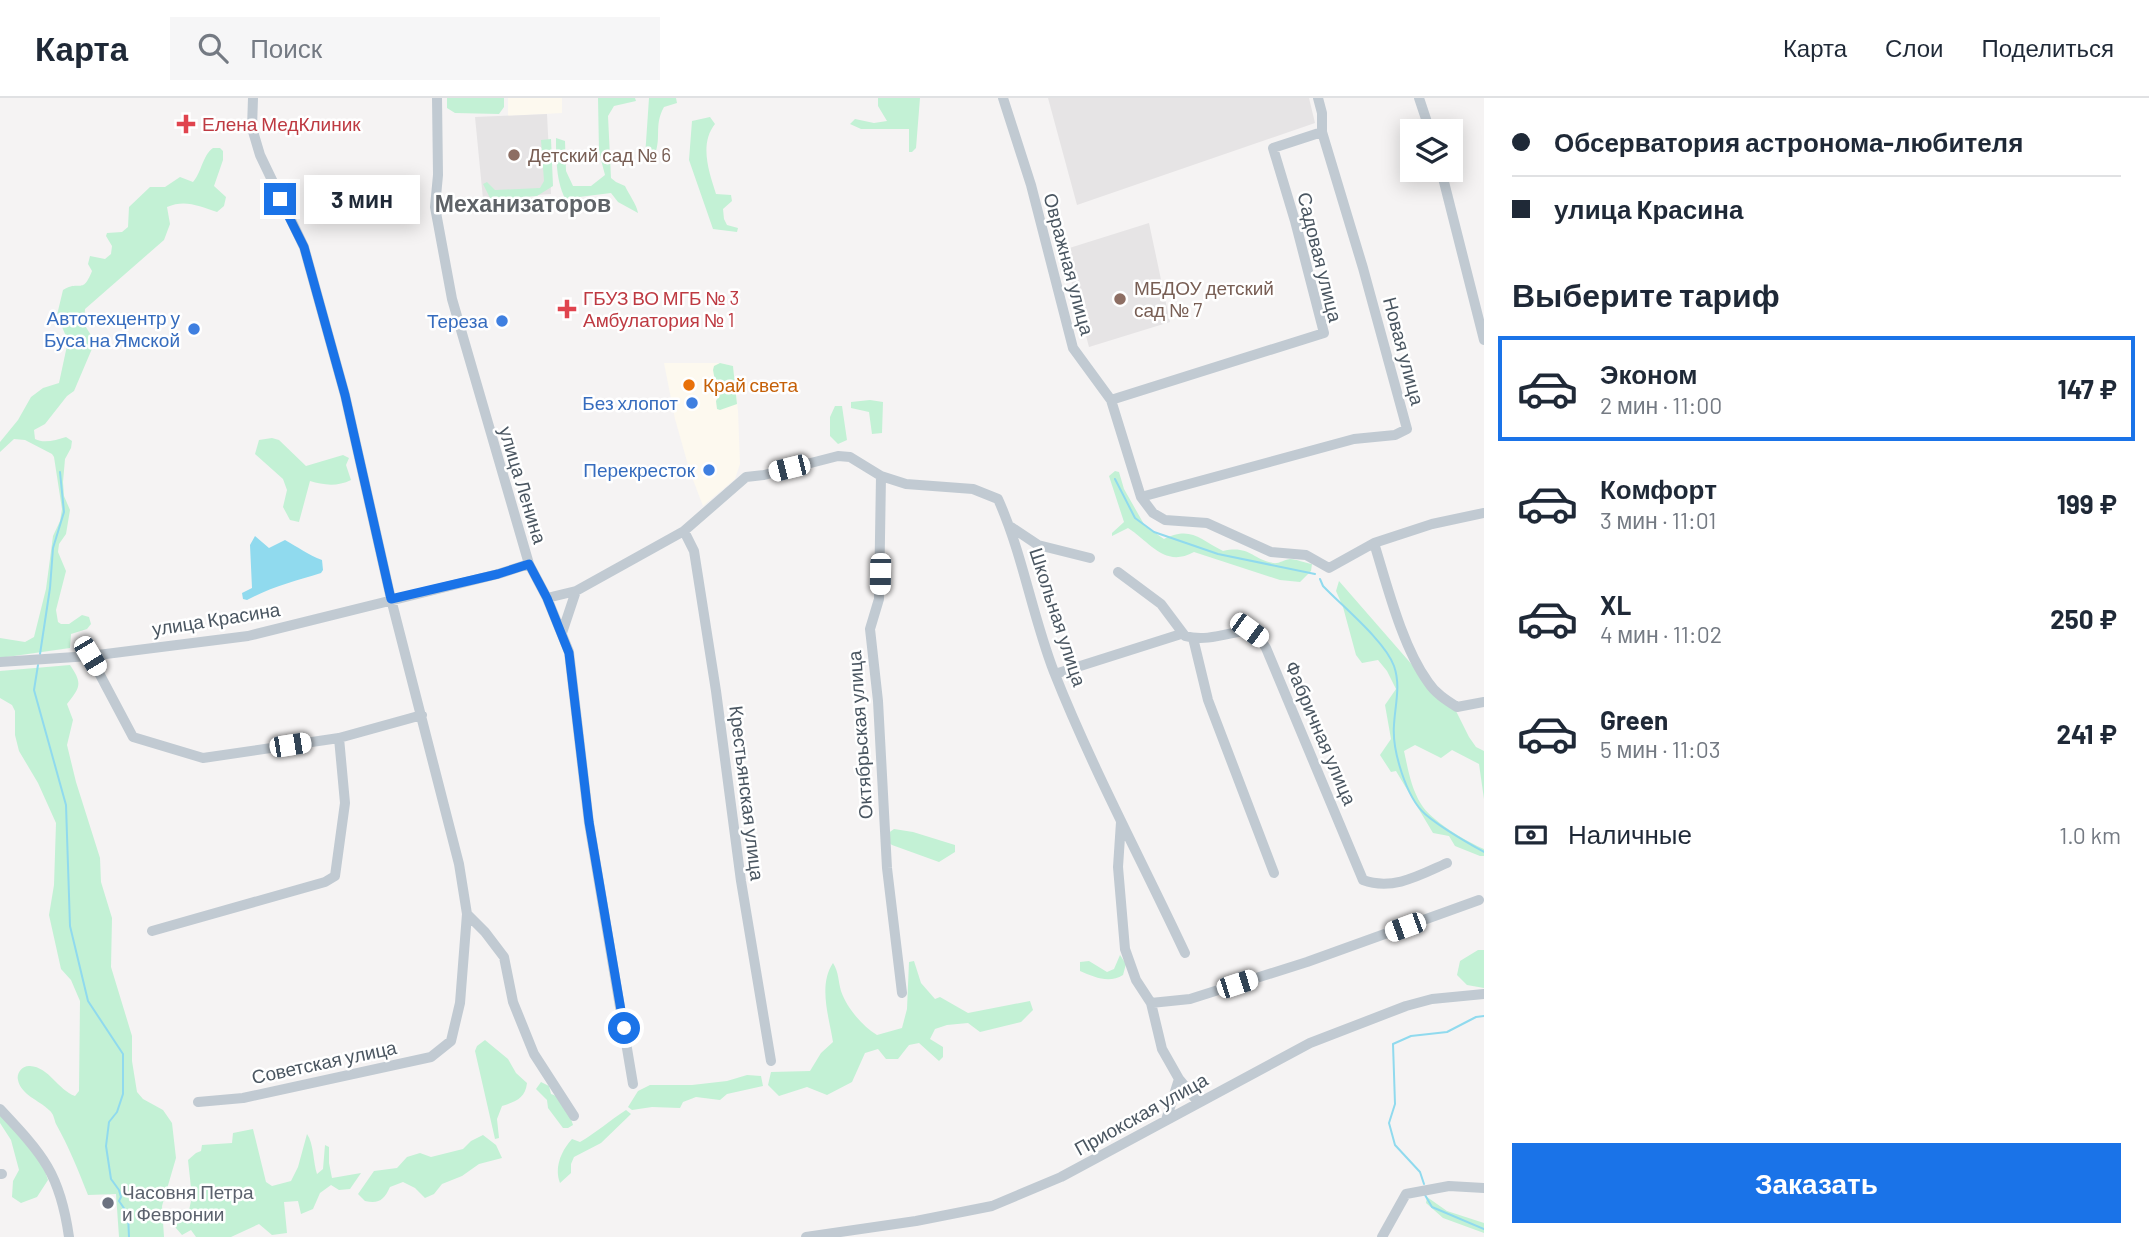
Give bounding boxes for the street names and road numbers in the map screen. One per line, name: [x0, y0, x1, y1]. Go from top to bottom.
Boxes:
street label: Овражная улица: [1039, 190, 1100, 338]
street label: Садовая улица: [1293, 190, 1348, 325]
street label: Новая улица: [1379, 294, 1430, 408]
street label: улица Ленина: [495, 424, 552, 547]
street label: Школьная улица: [1025, 545, 1092, 689]
street label: улица Красина: [150, 597, 282, 640]
street label: Октябрьская улица: [842, 650, 877, 820]
street label: Фабричная улица: [1281, 657, 1362, 809]
street label: Крестьянская улица: [725, 704, 770, 882]
street label: Советская улица: [249, 1035, 399, 1088]
street label: Приокская улица: [1070, 1067, 1212, 1160]

